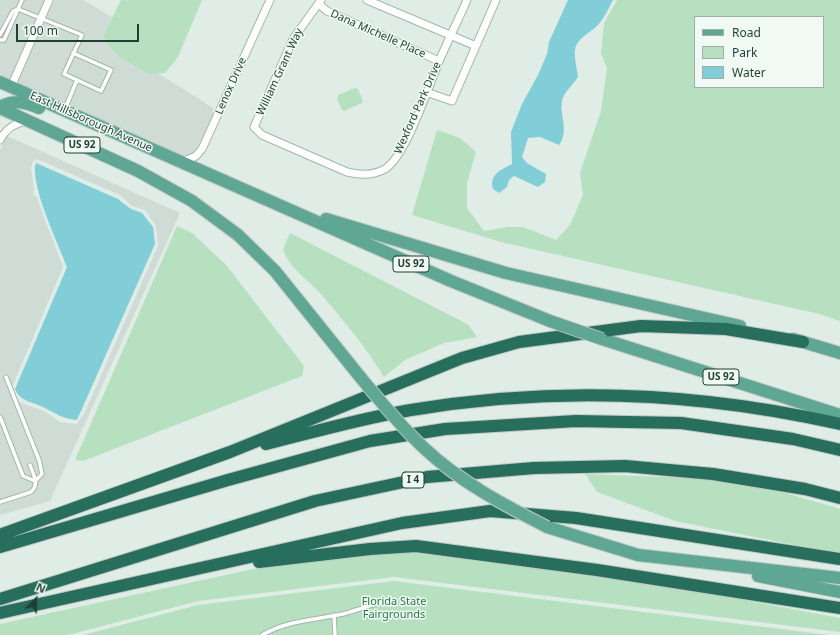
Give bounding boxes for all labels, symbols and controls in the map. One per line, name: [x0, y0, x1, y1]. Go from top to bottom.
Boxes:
street label: Dana Michelle Place: [328, 7, 428, 61]
scale bar: [18, 16, 141, 42]
legend: [694, 16, 824, 88]
text: 100 m: [23, 22, 58, 39]
text: Road: [732, 24, 761, 41]
street label: William Grant Way: [254, 26, 306, 118]
text: Park: [732, 44, 757, 61]
street label: Lenox Drive: [213, 55, 249, 117]
street label: Wexford Park Drive: [392, 60, 444, 156]
text: Water: [732, 64, 766, 81]
street label: East Hillsborough Avenue: [28, 89, 154, 155]
road number: US 92: [64, 137, 100, 153]
road number: US 92: [393, 256, 429, 272]
road number: US 92: [703, 369, 739, 385]
road number: I 4: [402, 472, 424, 488]
north arrow: [16, 579, 56, 619]
text: N: [34, 579, 48, 596]
park label: Florida State Fairgrounds: [362, 595, 426, 621]

